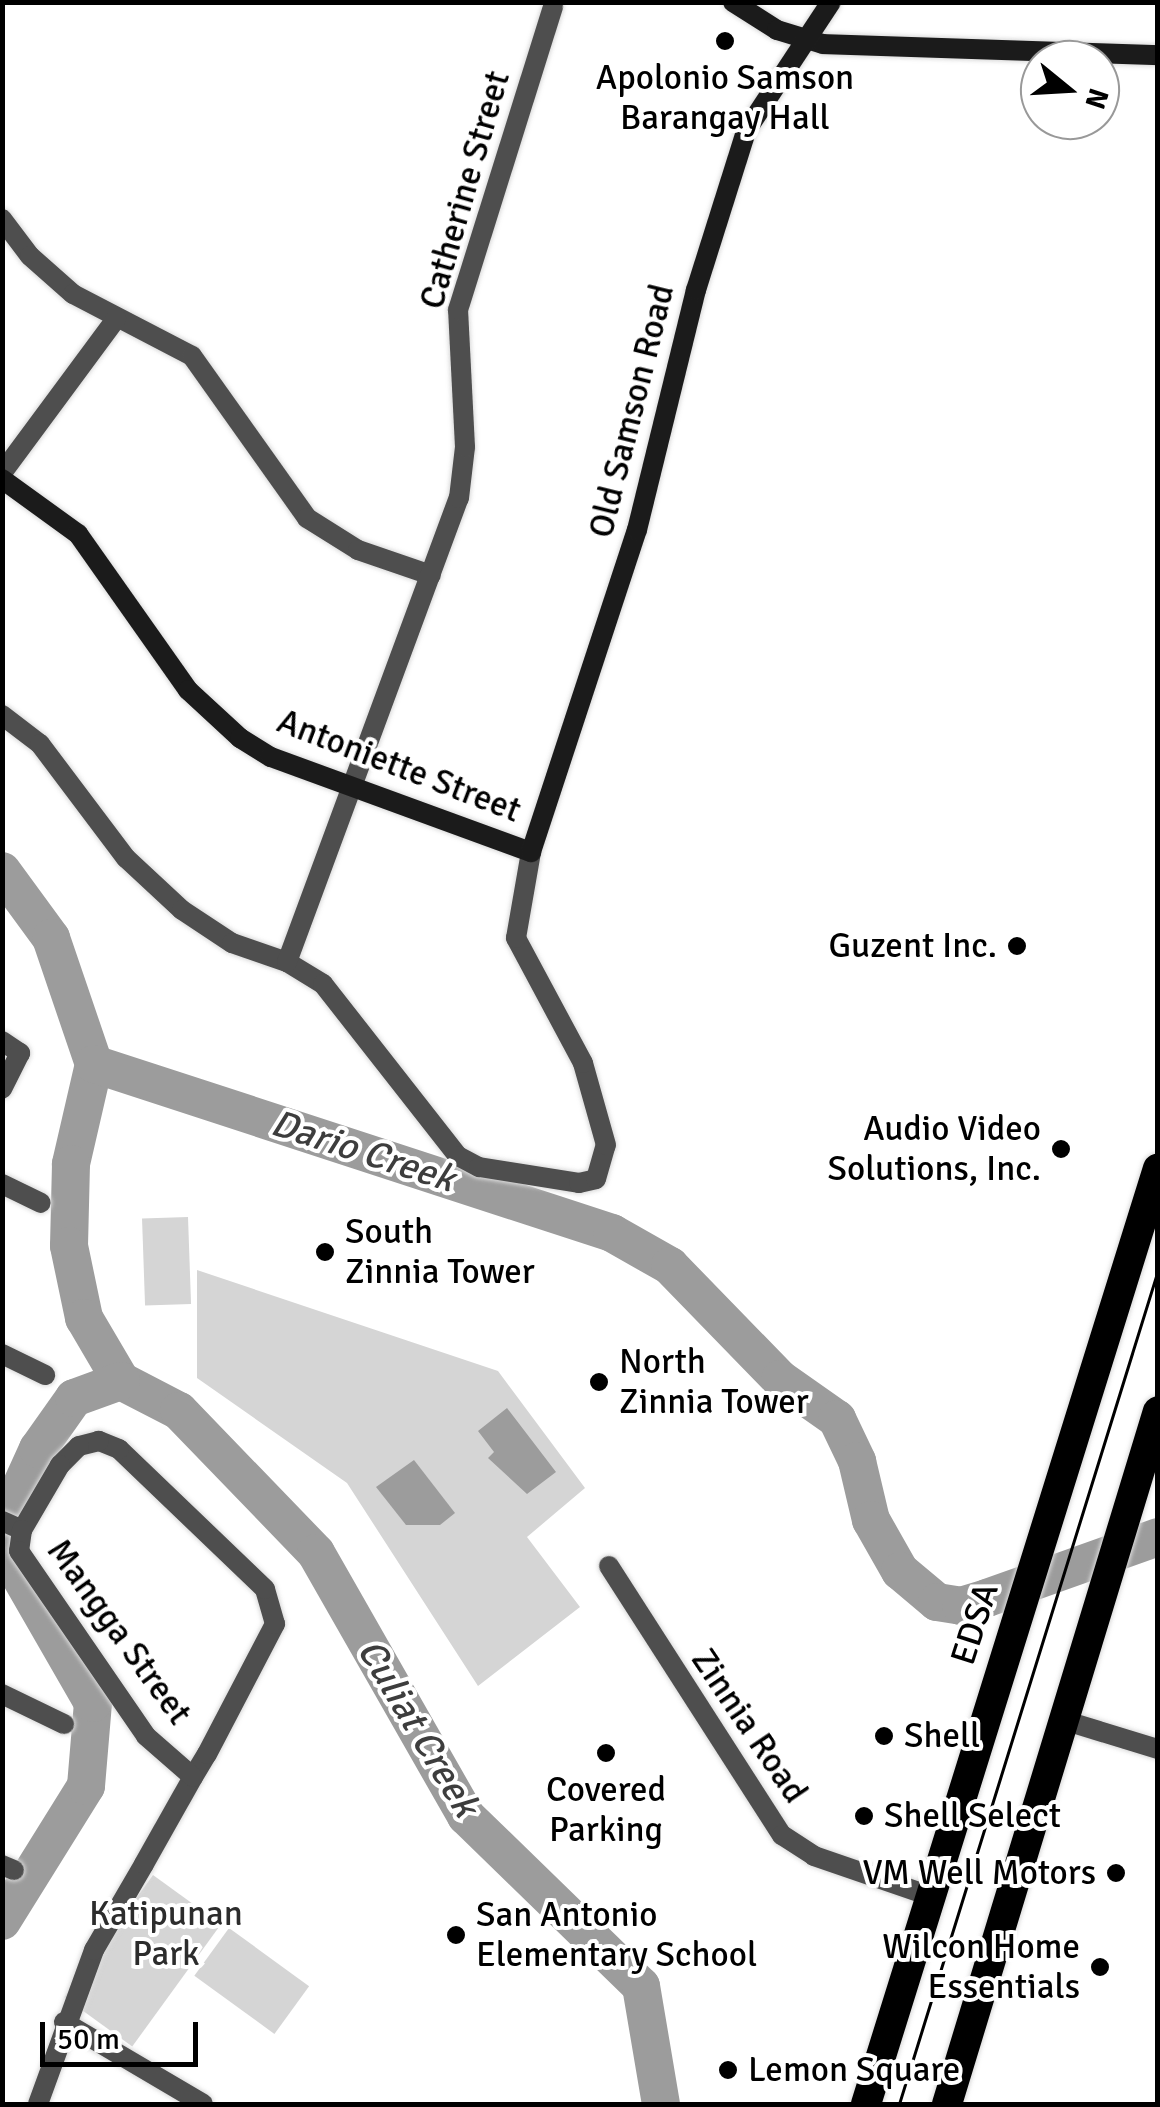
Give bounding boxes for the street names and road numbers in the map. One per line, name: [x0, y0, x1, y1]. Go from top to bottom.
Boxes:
street label: Catherine Street: [411, 66, 519, 314]
street label: Old Samson Road: [580, 280, 684, 542]
street label: Antoniette Street: [271, 700, 527, 832]
street label: Mangga Street: [38, 1531, 200, 1733]
street label: EDSA: [942, 1578, 1008, 1670]
street label: Zinnia Road: [682, 1641, 816, 1811]

